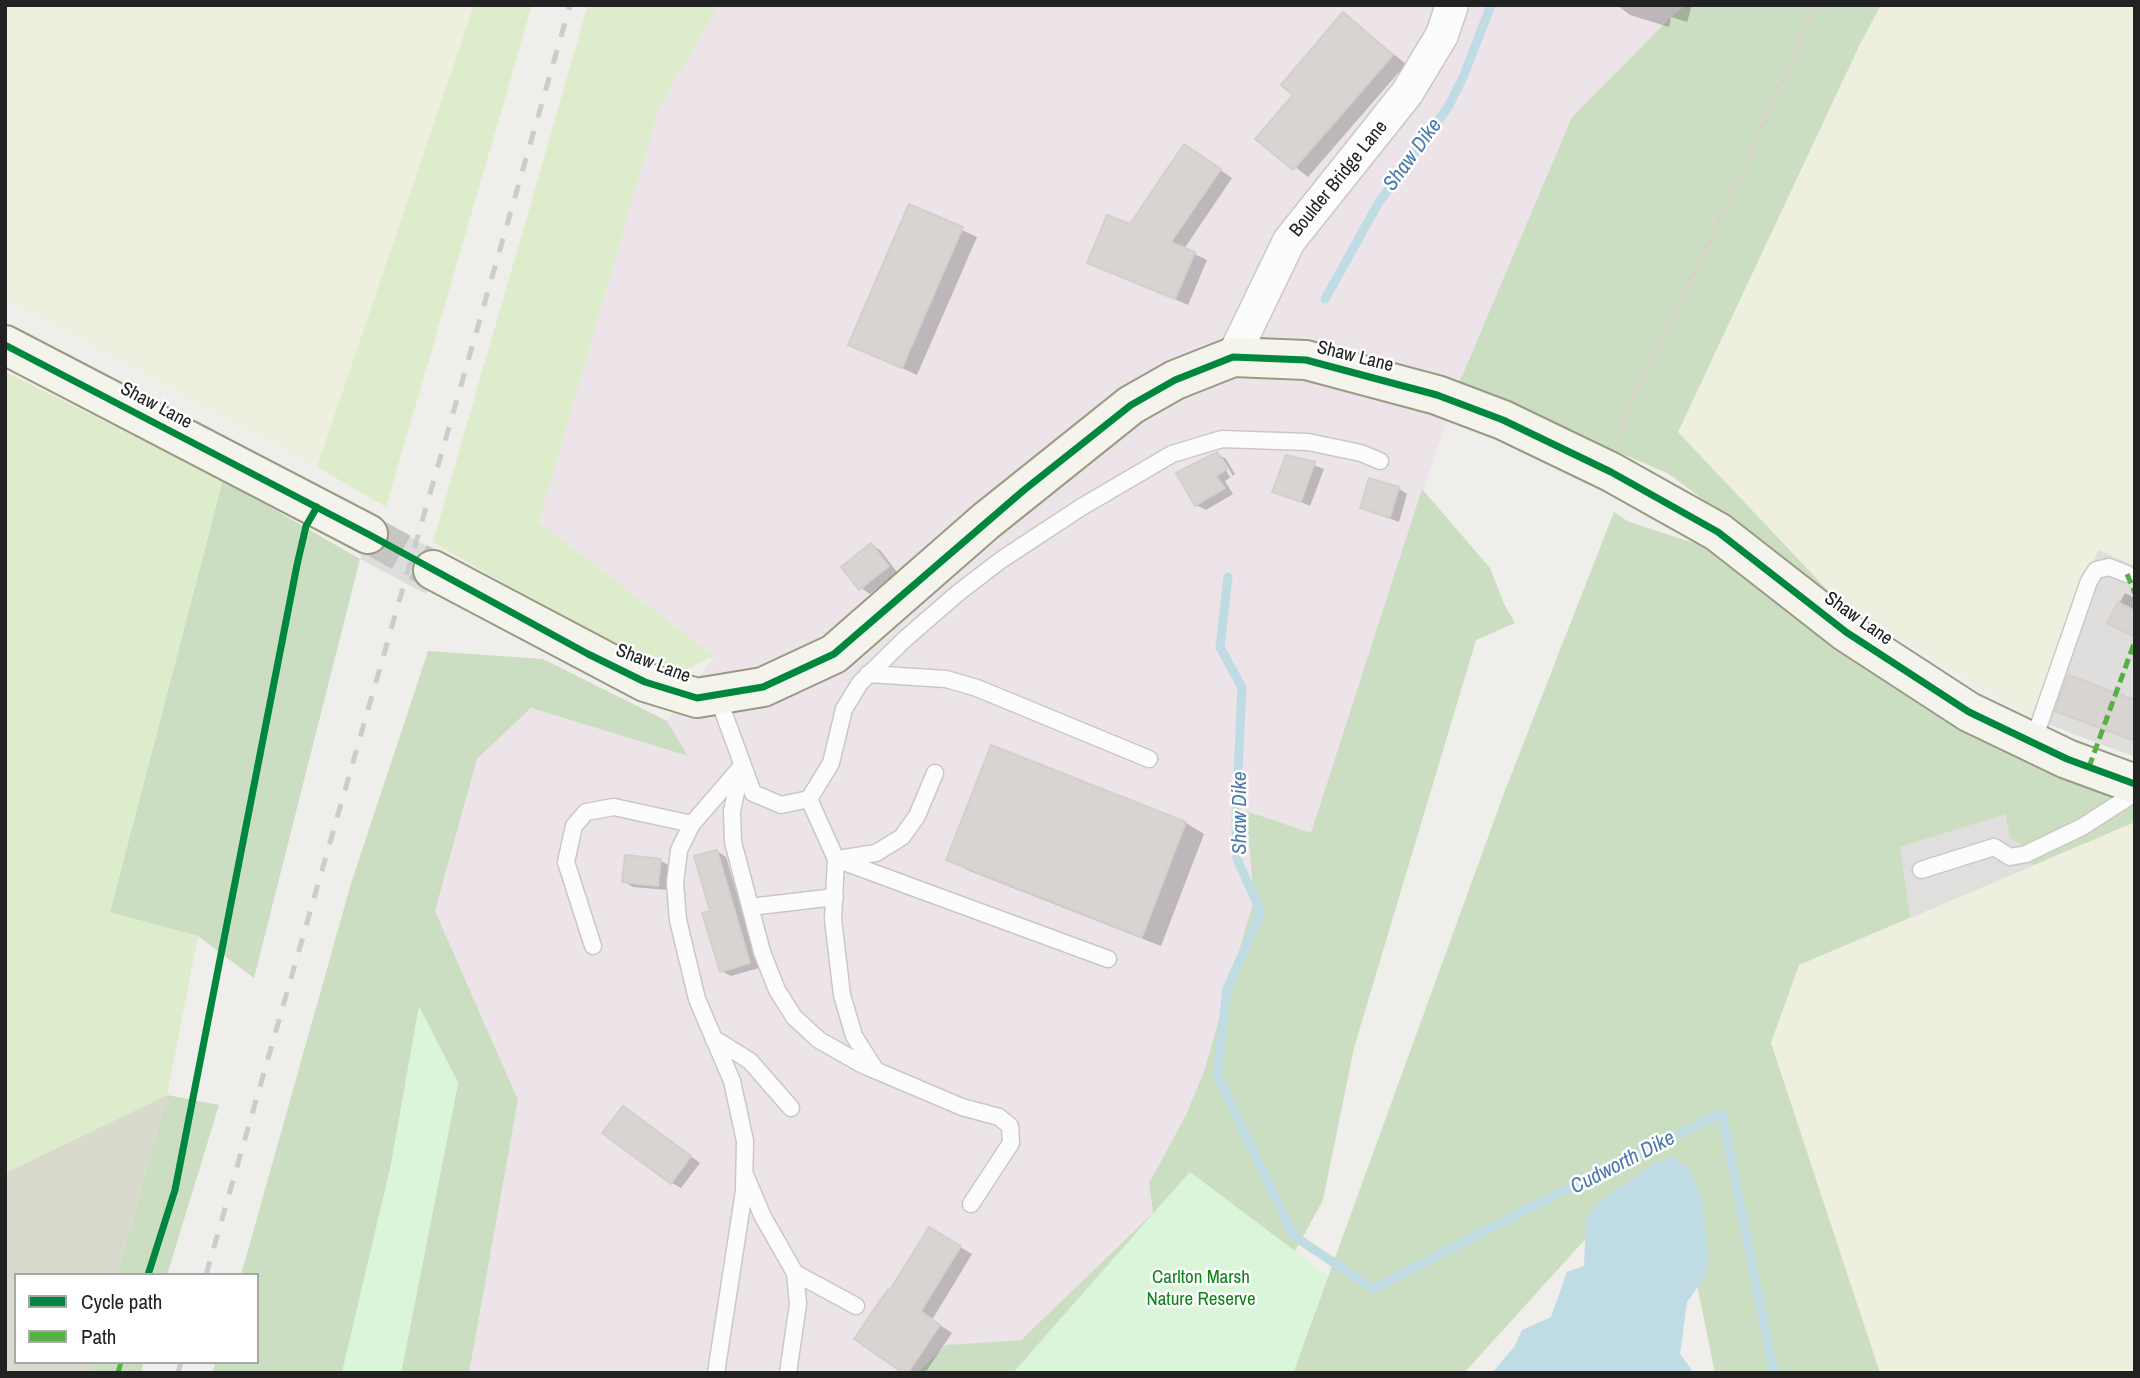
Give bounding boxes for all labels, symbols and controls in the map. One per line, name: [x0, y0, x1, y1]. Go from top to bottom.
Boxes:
water label: Shaw Dike: [1378, 114, 1448, 196]
street label: Boulder Bridge Lane: [1285, 116, 1393, 242]
street label: Shaw Lane: [1314, 337, 1396, 377]
street label: Shaw Lane: [116, 378, 196, 434]
street label: Shaw Lane: [1820, 587, 1896, 651]
street label: Shaw Lane: [613, 639, 693, 689]
water label: Shaw Dike: [1227, 771, 1253, 855]
water label: Cudworth Dike: [1567, 1126, 1679, 1200]
park label: Carlton Marsh Nature Reserve: [1146, 1267, 1256, 1311]
legend: [14, 1273, 259, 1364]
text: Cycle path: [81, 1287, 162, 1316]
text: Path: [81, 1322, 116, 1351]

